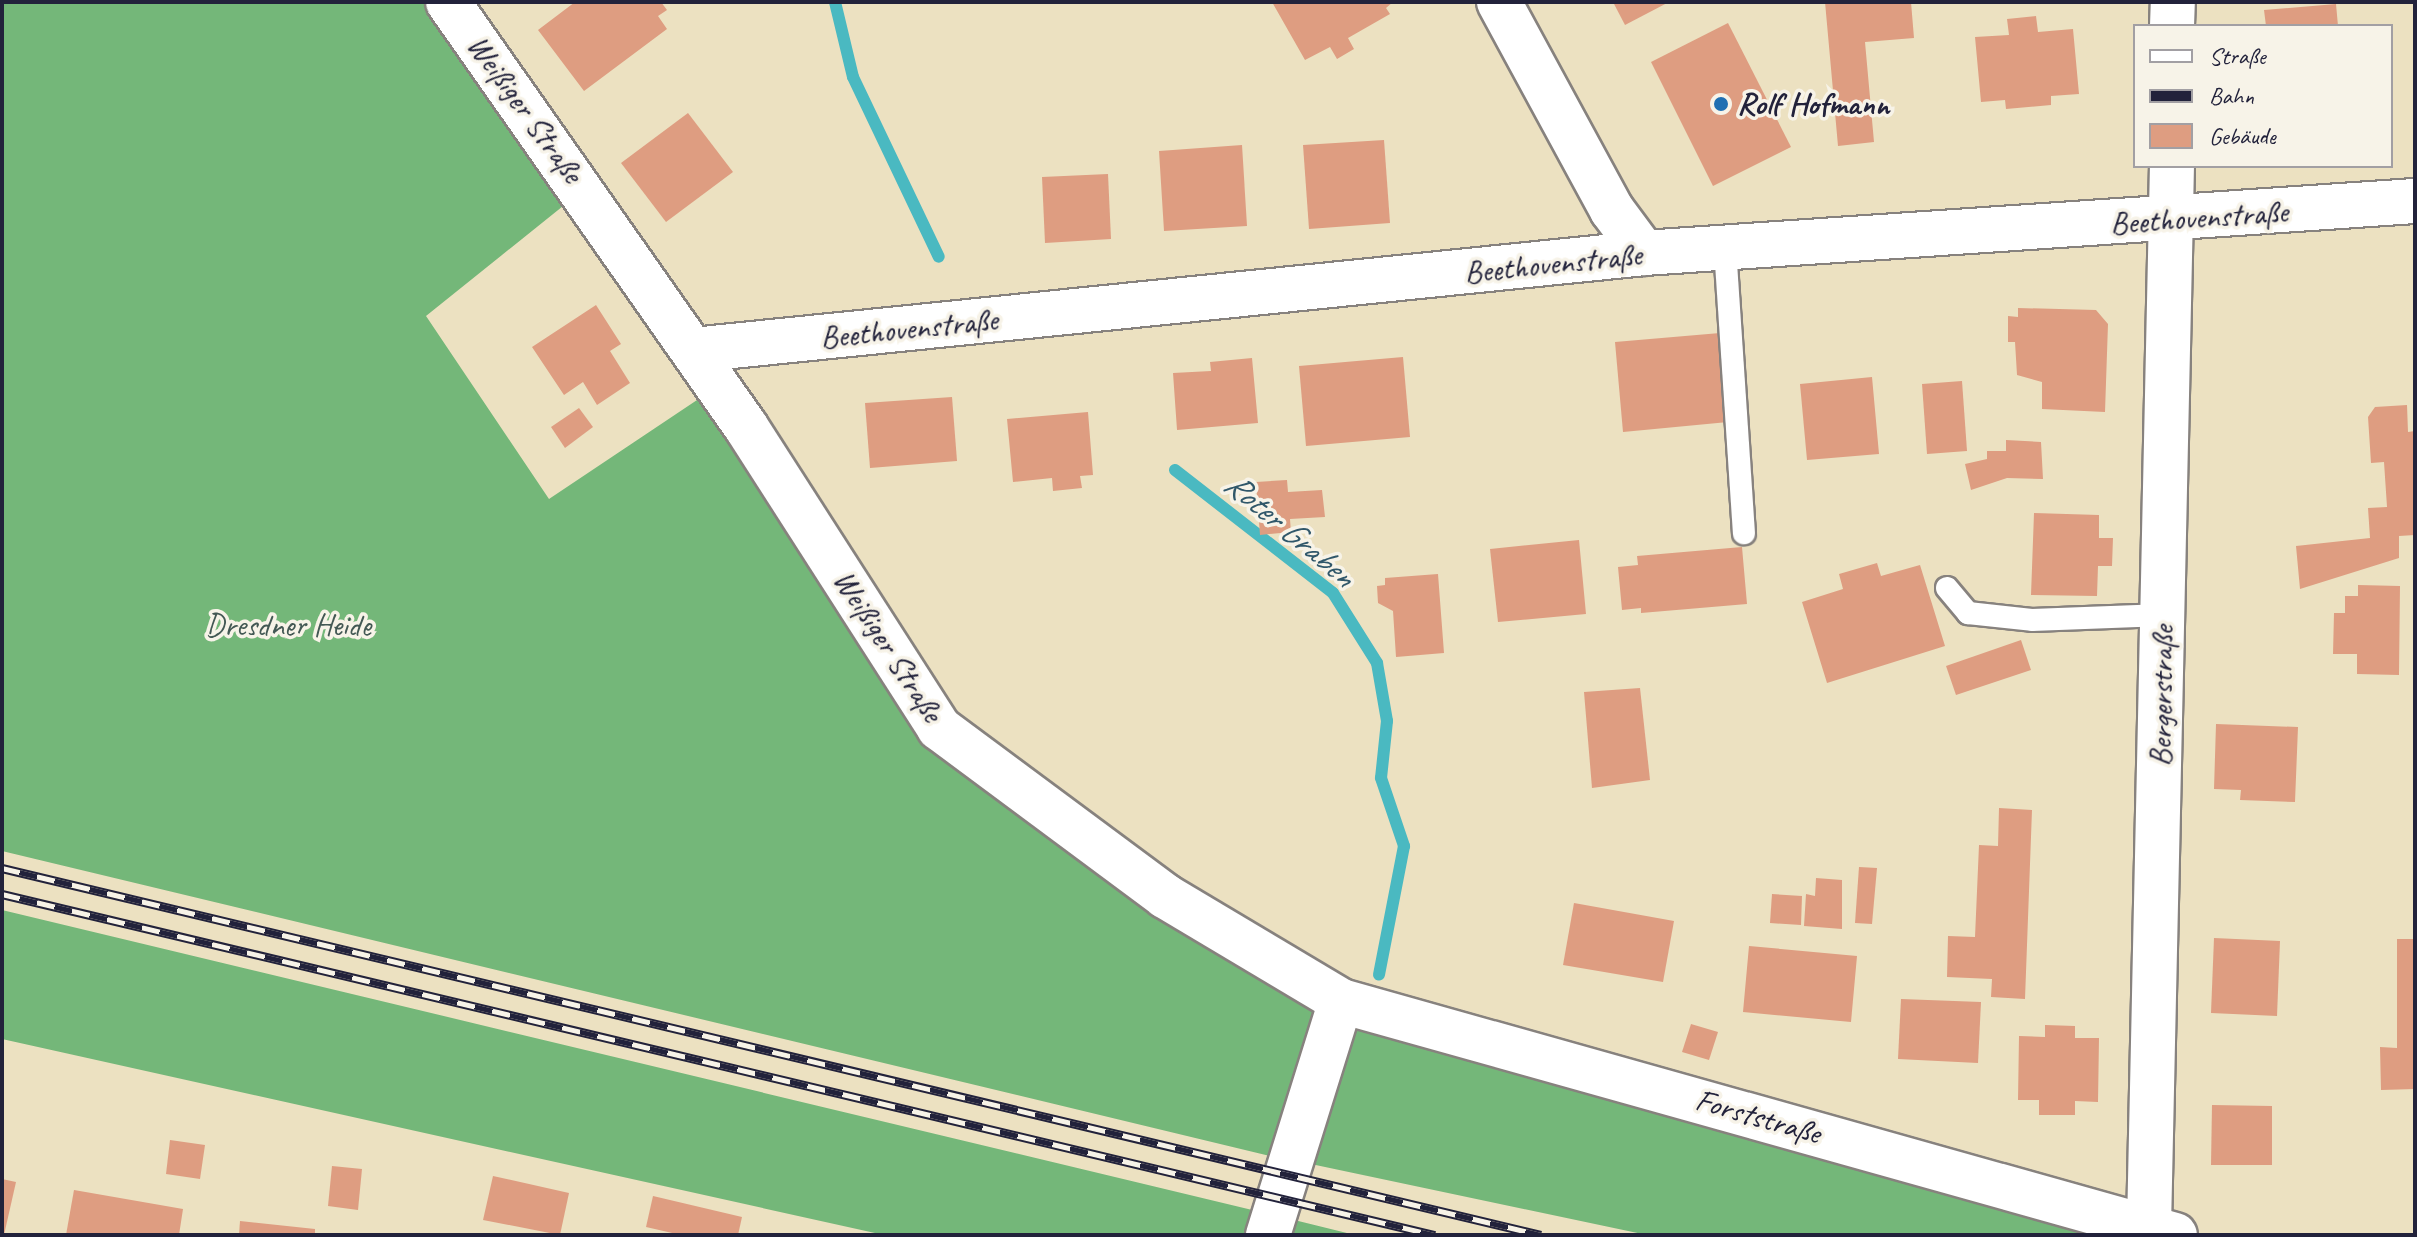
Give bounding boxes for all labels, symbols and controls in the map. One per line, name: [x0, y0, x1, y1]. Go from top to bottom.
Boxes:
legend: [2133, 24, 2393, 168]
street label: Weißiger Straße: [458, 27, 592, 191]
text: Straße: [2209, 41, 2266, 71]
text: Bahn: [2209, 81, 2254, 111]
place label: Rolf Hofmann: [1737, 85, 1890, 123]
marker: Rolf Hofmann: [1712, 95, 1730, 113]
text: Gebäude: [2209, 121, 2276, 151]
street label: Beethovenstraße: [2109, 193, 2289, 243]
street label: Beethovenstraße: [1462, 236, 1644, 292]
street label: Beethovenstraße: [818, 301, 1000, 357]
water label: Roter Graben: [1217, 463, 1363, 595]
street label: Weißiger Straße: [824, 562, 952, 730]
park label: Dresdner Heide: [205, 606, 371, 644]
street label: Bergerstraße: [2142, 625, 2182, 767]
street label: Forststraße: [1691, 1081, 1825, 1153]

